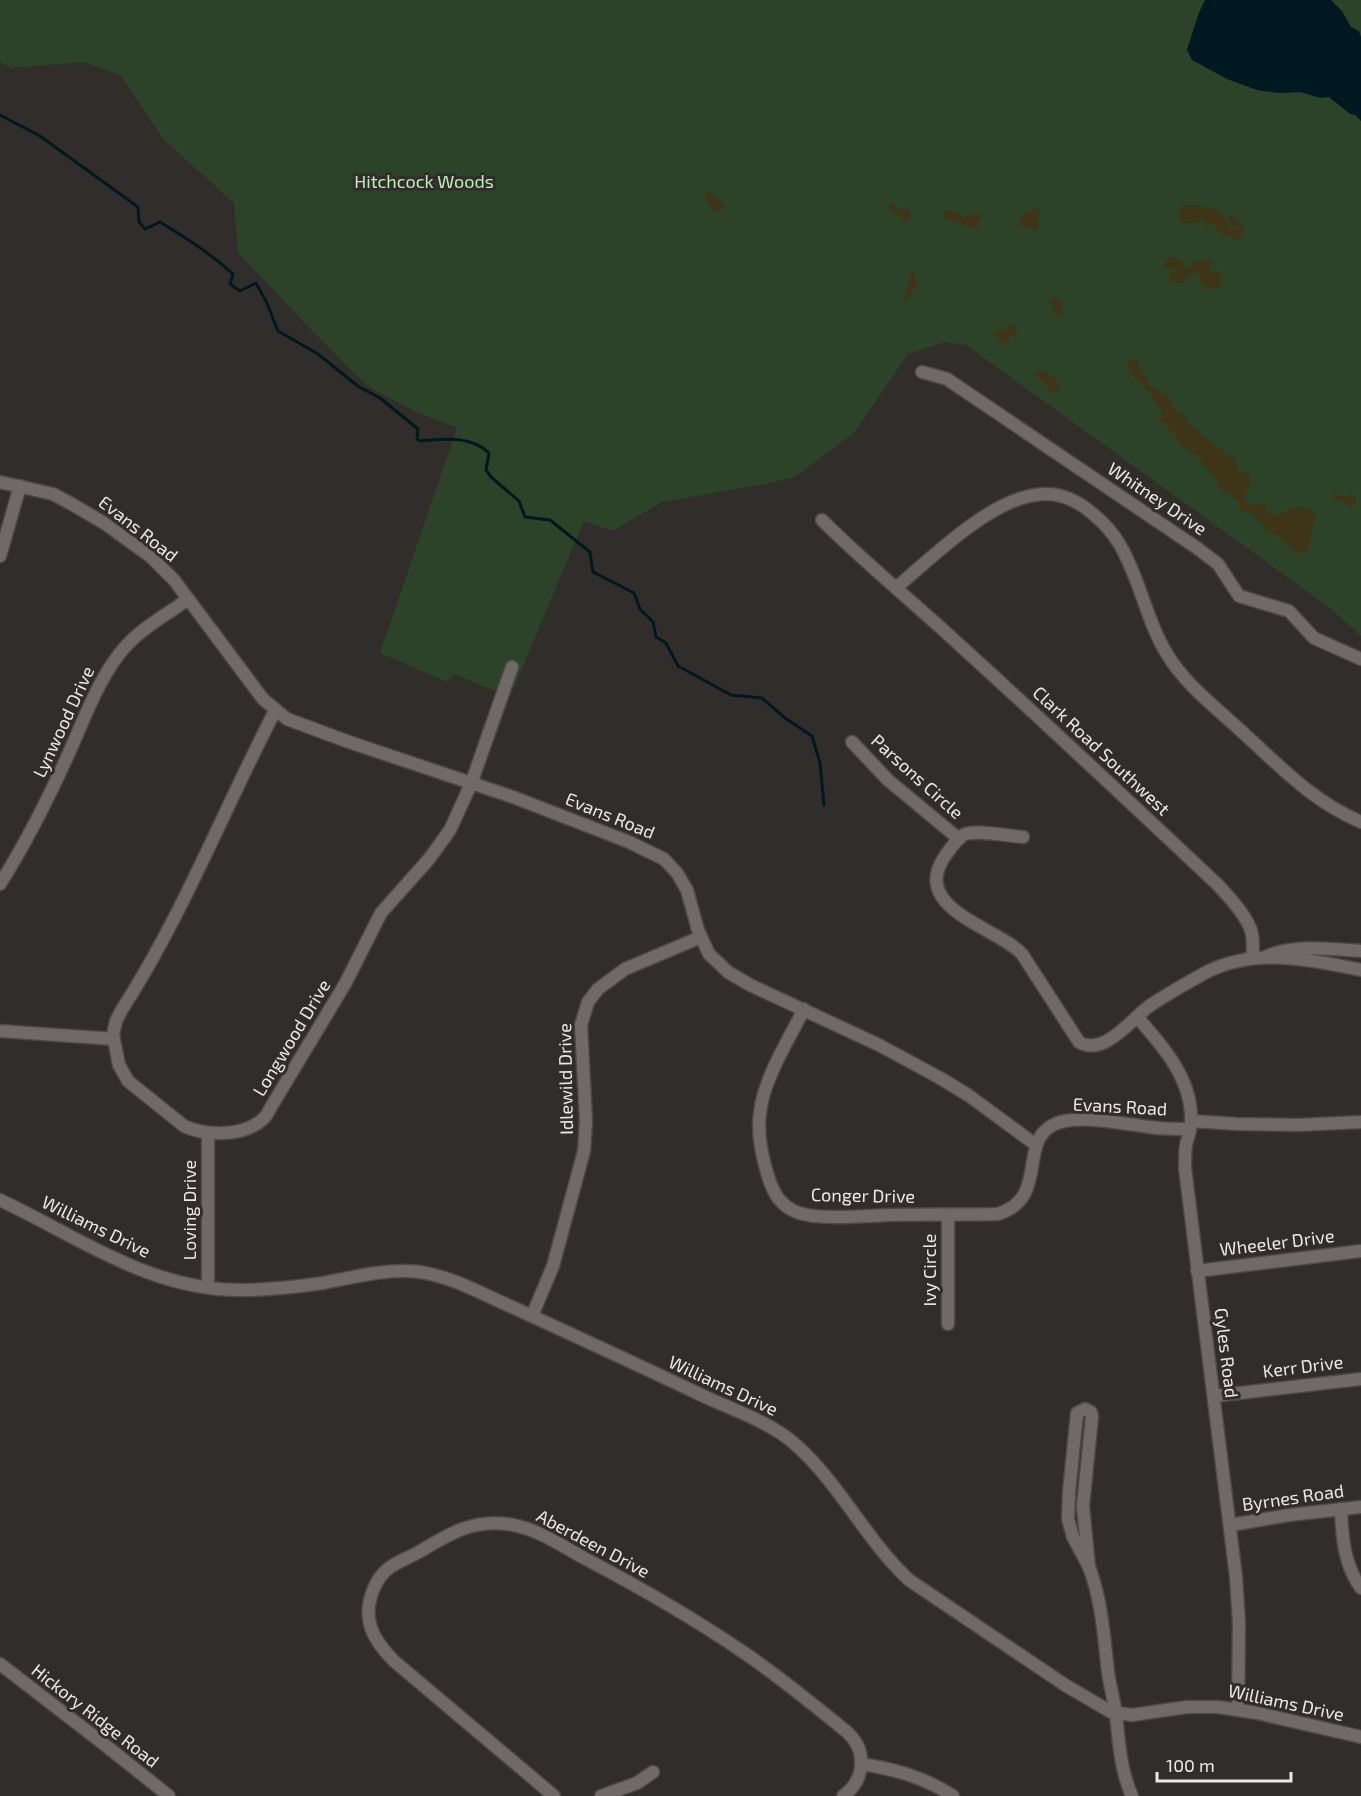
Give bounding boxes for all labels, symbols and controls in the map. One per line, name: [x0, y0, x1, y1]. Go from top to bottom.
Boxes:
park label: Hitchcock Woods: [354, 170, 494, 192]
street label: Whitney Drive: [1104, 457, 1211, 539]
street label: Evans Road: [95, 490, 183, 566]
street label: Lynwood Drive: [28, 662, 98, 781]
street label: Clark Road Southwest: [1029, 681, 1175, 820]
street label: Parsons Circle: [867, 729, 968, 823]
street label: Evans Road: [562, 787, 658, 843]
street label: Longwood Drive: [248, 975, 335, 1100]
street label: Idlewild Drive: [553, 1023, 577, 1135]
street label: Evans Road: [1072, 1093, 1168, 1119]
street label: Loving Drive: [178, 1160, 200, 1260]
street label: Conger Drive: [811, 1183, 915, 1207]
street label: Williams Drive: [38, 1190, 154, 1262]
street label: Wheeler Drive: [1218, 1224, 1336, 1260]
street label: Ivy Circle: [918, 1234, 940, 1306]
street label: Gyles Road: [1211, 1307, 1243, 1399]
street label: Williams Drive: [665, 1350, 782, 1420]
street label: Kerr Drive: [1261, 1350, 1344, 1382]
street label: Byrnes Road: [1241, 1479, 1345, 1515]
street label: Aberdeen Drive: [533, 1504, 654, 1582]
street label: Hickory Ridge Road: [27, 1659, 164, 1772]
street label: Williams Drive: [1226, 1679, 1346, 1725]
scale bar: [1157, 1745, 1290, 1783]
text: 100 m: [1166, 1754, 1215, 1776]

